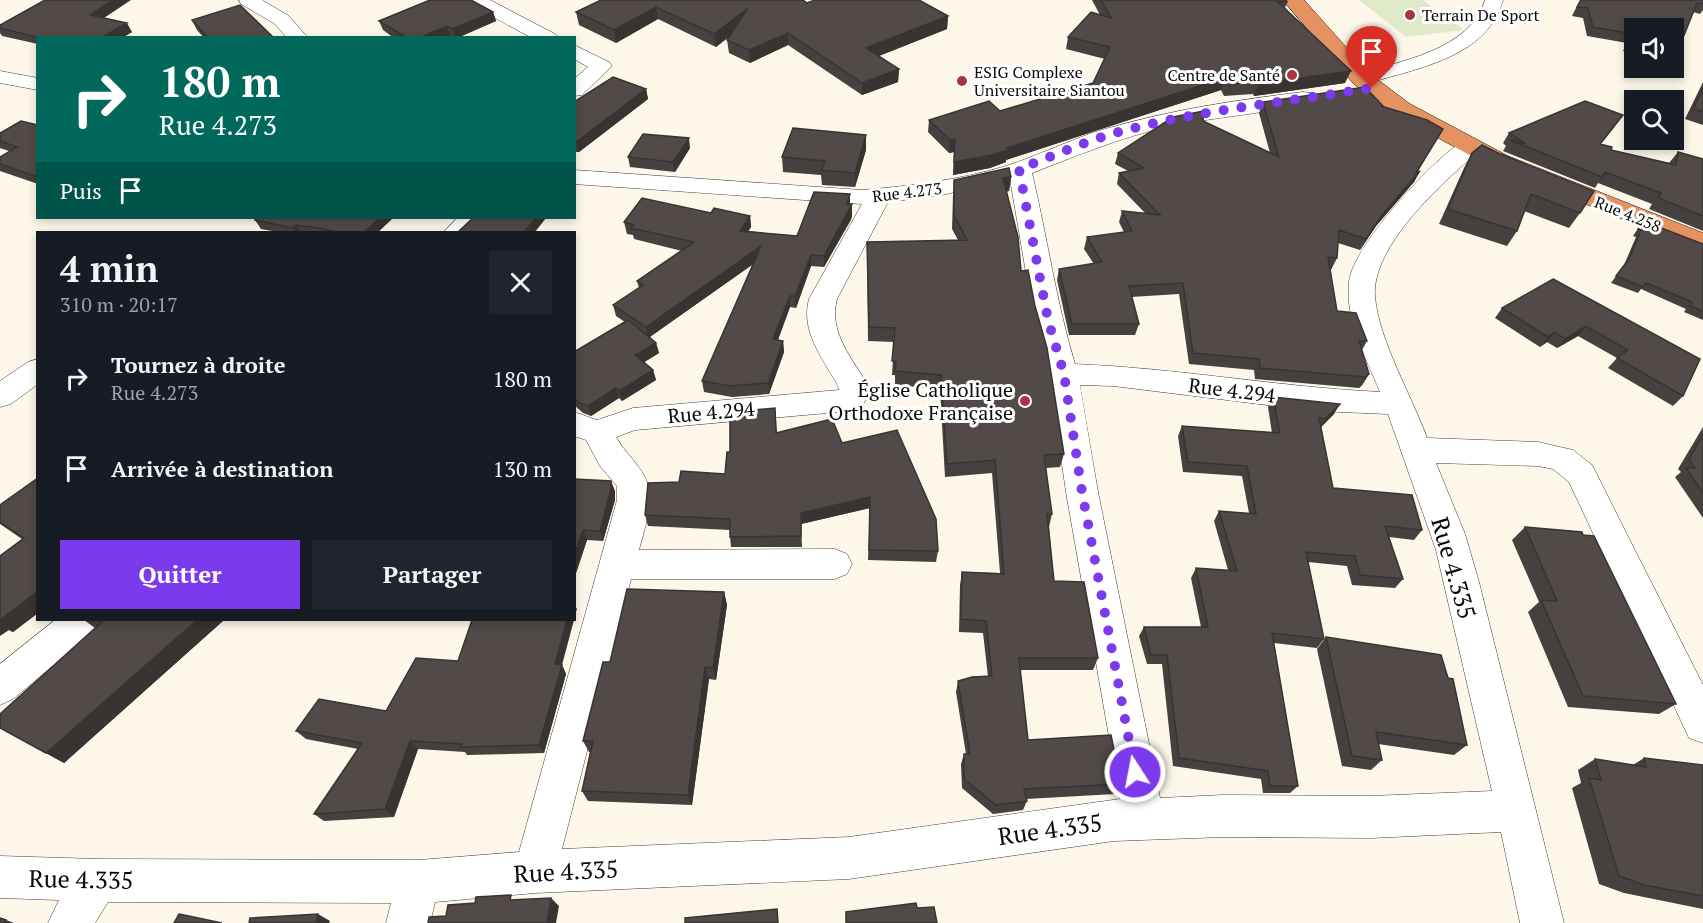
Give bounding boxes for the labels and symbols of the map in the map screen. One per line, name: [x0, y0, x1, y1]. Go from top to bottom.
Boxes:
place label: Terrain De Sport: [1422, 4, 1539, 26]
marker: Terrain De Sport: [1403, 8, 1417, 22]
pin: [1346, 26, 1397, 88]
place label: ESIG Complexe Universitaire Siantou: [974, 61, 1125, 101]
place label: Centre de Santé: [1168, 64, 1280, 86]
marker: Centre de Santé: [1285, 68, 1299, 82]
marker: ESIG Complexe Universitaire Siantou: [955, 74, 969, 88]
street label: Rue 4.273: [871, 177, 943, 207]
street label: Rue 4.258: [1591, 191, 1665, 237]
street label: Rue 4.294: [1187, 371, 1277, 409]
place label: Église Catholique Orthodoxe Française: [829, 376, 1013, 426]
marker: Église Catholique Orthodoxe Française: [1018, 394, 1032, 408]
street label: Rue 4.294: [666, 395, 756, 429]
street label: Rue 4.335: [1424, 513, 1484, 623]
position arrow: [1103, 740, 1167, 804]
street label: Rue 4.335: [996, 806, 1104, 852]
street label: Rue 4.335: [513, 852, 619, 890]
street label: Rue 4.335: [28, 862, 134, 896]

